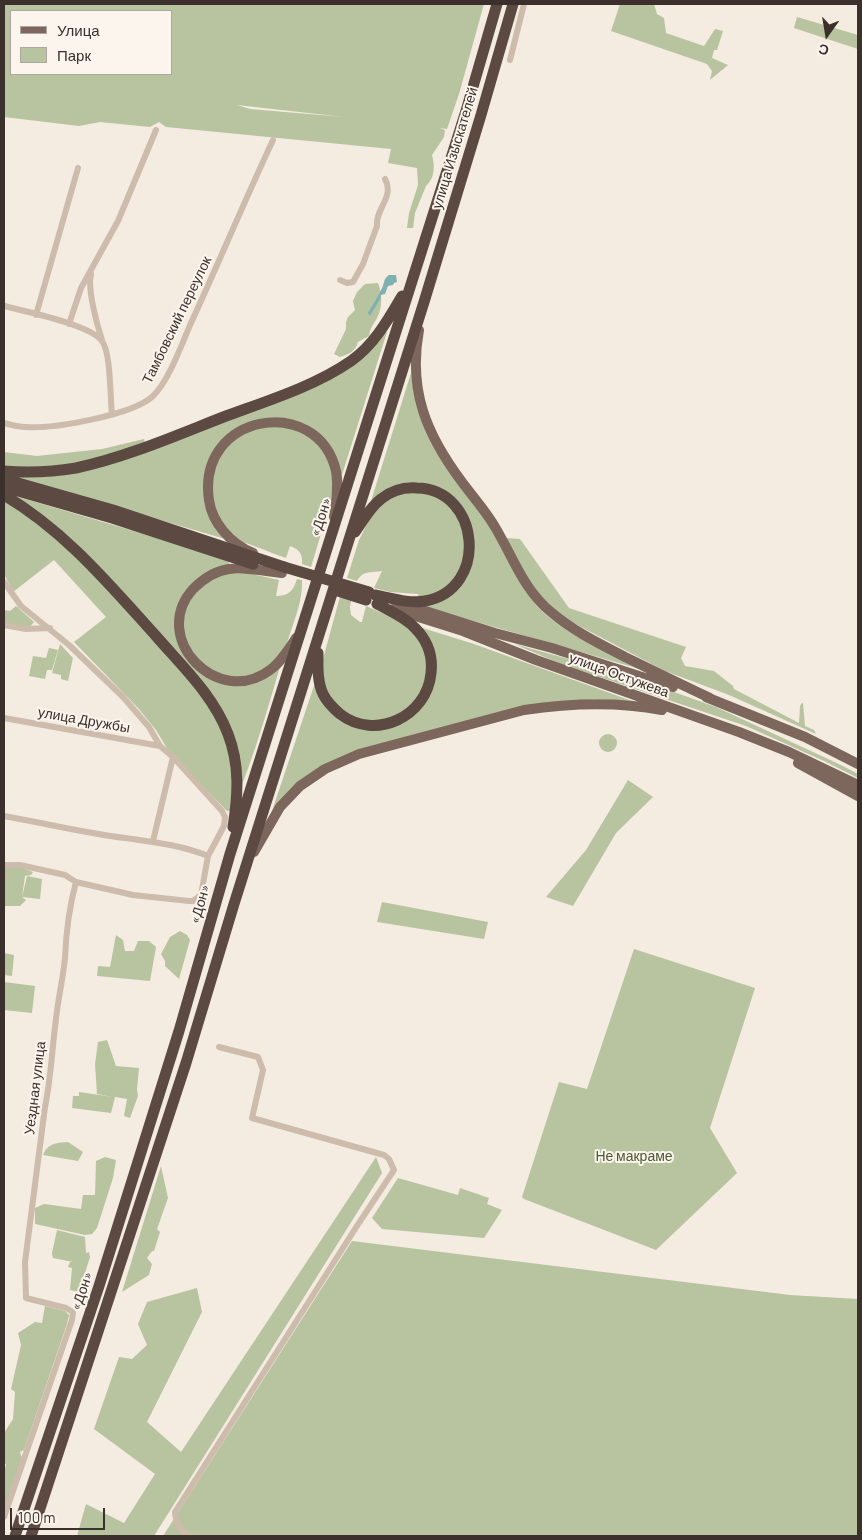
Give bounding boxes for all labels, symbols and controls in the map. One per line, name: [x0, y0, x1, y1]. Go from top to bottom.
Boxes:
legend: [10, 10, 172, 75]
north arrow: [802, 10, 852, 60]
text: Улица: [57, 21, 100, 39]
text: С: [817, 41, 830, 60]
text: Парк: [57, 46, 91, 64]
street label: улица Изыскателей: [429, 85, 481, 211]
street label: Тамбовский переулок: [139, 254, 215, 386]
street label: «Дон»: [307, 495, 335, 539]
street label: улица Остужева: [567, 649, 671, 701]
street label: улица Дружбы: [37, 704, 131, 736]
street label: «Дон»: [186, 882, 214, 926]
street label: Уездная улица: [21, 1040, 49, 1136]
park label: Не макраме: [595, 1148, 673, 1164]
street label: «Дон»: [68, 1269, 96, 1313]
scale bar: [12, 1498, 108, 1530]
text: 100 m: [18, 1508, 56, 1526]

